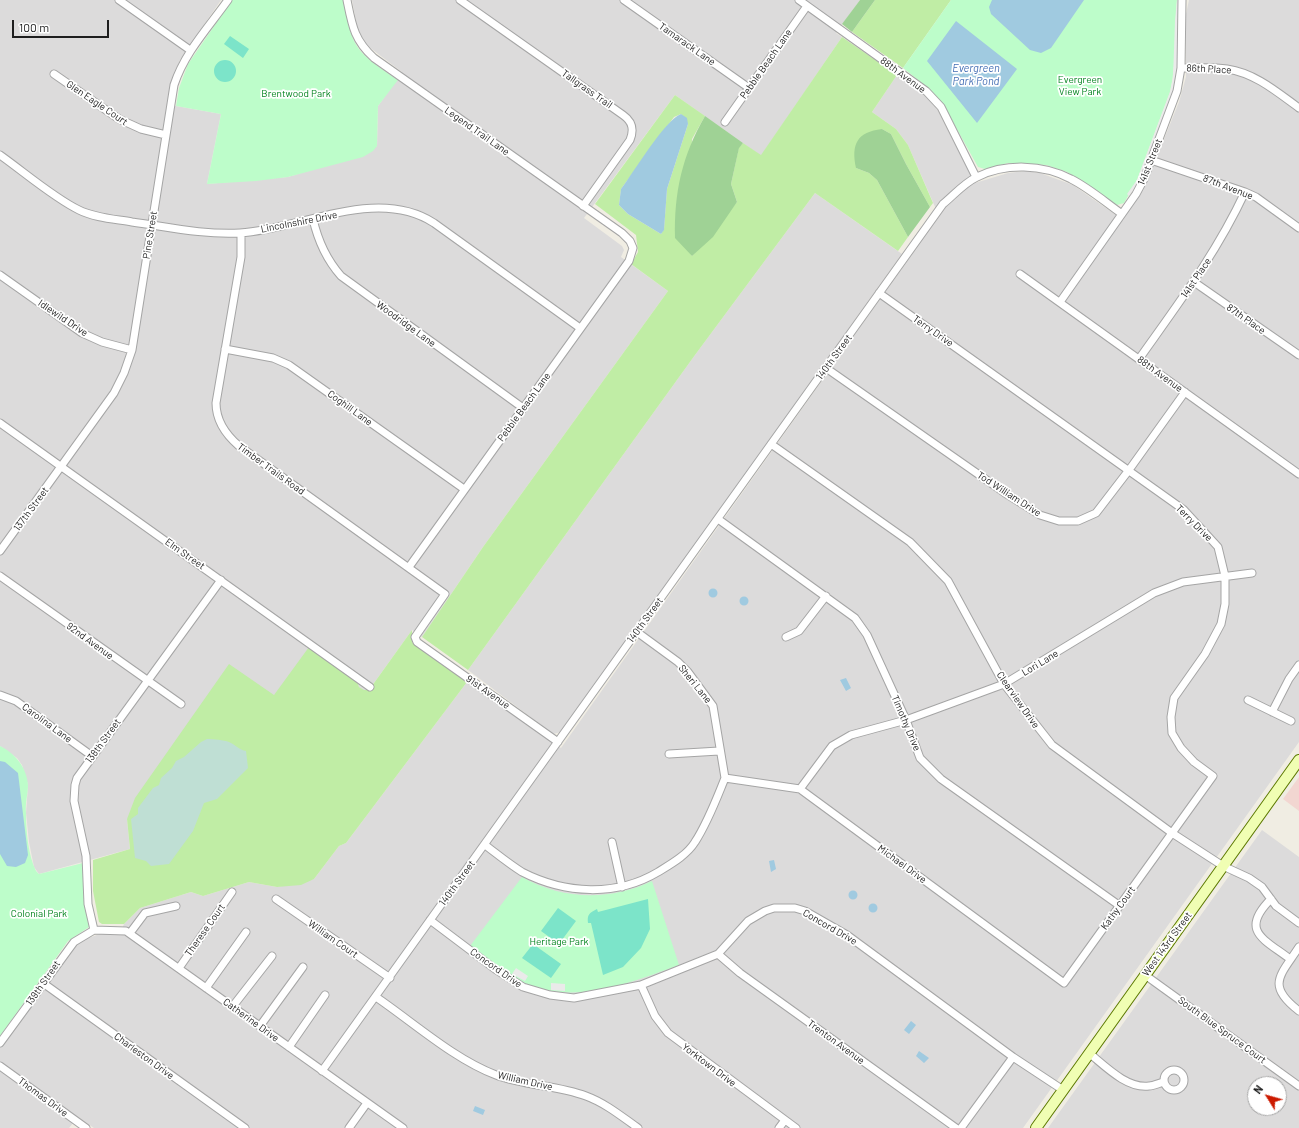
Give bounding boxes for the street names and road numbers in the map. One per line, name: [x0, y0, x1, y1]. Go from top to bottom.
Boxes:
street label: Tamarack Lane: [656, 20, 718, 68]
street label: Pebble Beach Lane: [737, 27, 795, 101]
street label: 88th Avenue: [878, 55, 928, 95]
street label: 86th Place: [1186, 62, 1232, 76]
street label: Tallgrass Trail: [559, 67, 615, 111]
street label: Glen Eagle Court: [64, 78, 130, 128]
street label: Legend Trail Lane: [442, 104, 512, 158]
street label: 141st Street: [1135, 137, 1165, 187]
street label: 87th Avenue: [1201, 172, 1255, 202]
street label: Lincolnshire Drive: [260, 209, 338, 235]
street label: Pine Street: [140, 210, 160, 260]
street label: 141st Place: [1178, 256, 1214, 300]
street label: Idlewild Drive: [36, 297, 90, 339]
street label: Woodridge Lane: [374, 298, 438, 350]
street label: 87th Place: [1224, 301, 1268, 337]
street label: Terry Drive: [910, 313, 956, 349]
street label: 140th Street: [814, 332, 854, 382]
street label: 88th Avenue: [1135, 354, 1185, 394]
street label: Pebble Beach Lane: [495, 370, 553, 444]
street label: Coghill Lane: [325, 388, 375, 428]
street label: Timber Trails Road: [235, 441, 307, 497]
street label: Tod William Drive: [975, 469, 1043, 519]
street label: 137th Street: [11, 485, 51, 533]
street label: Terry Drive: [1173, 502, 1215, 544]
street label: Elm Street: [163, 536, 207, 572]
street label: 140th Street: [625, 595, 665, 645]
street label: 92nd Avenue: [64, 620, 116, 662]
street label: Lori Lane: [1019, 647, 1061, 679]
street label: Sheri Lane: [676, 662, 714, 706]
street label: Clearview Drive: [994, 669, 1042, 731]
street label: 91st Avenue: [464, 673, 512, 711]
street label: Timothy Drive: [889, 693, 923, 753]
street label: Carolina Lane: [20, 701, 74, 745]
street label: 138th Street: [83, 716, 123, 766]
street label: Michael Drive: [875, 842, 929, 886]
street label: 140th Street: [437, 858, 477, 908]
street label: Kathy Court: [1098, 884, 1138, 932]
street label: Therese Court: [182, 901, 228, 959]
street label: Concord Drive: [801, 907, 859, 947]
street label: West 143rd Street: [1140, 910, 1194, 978]
street label: William Court: [306, 917, 360, 961]
street label: Concord Drive: [468, 946, 524, 990]
street label: 139th Street: [23, 958, 63, 1008]
street label: South Blue Spruce Court: [1176, 994, 1268, 1066]
street label: Catherine Drive: [221, 996, 281, 1044]
street label: Trenton Avenue: [805, 1017, 867, 1067]
street label: Charleston Drive: [112, 1030, 176, 1082]
street label: Yorktown Drive: [680, 1041, 738, 1089]
street label: William Drive: [496, 1069, 554, 1093]
street label: Thomas Drive: [16, 1075, 70, 1119]

